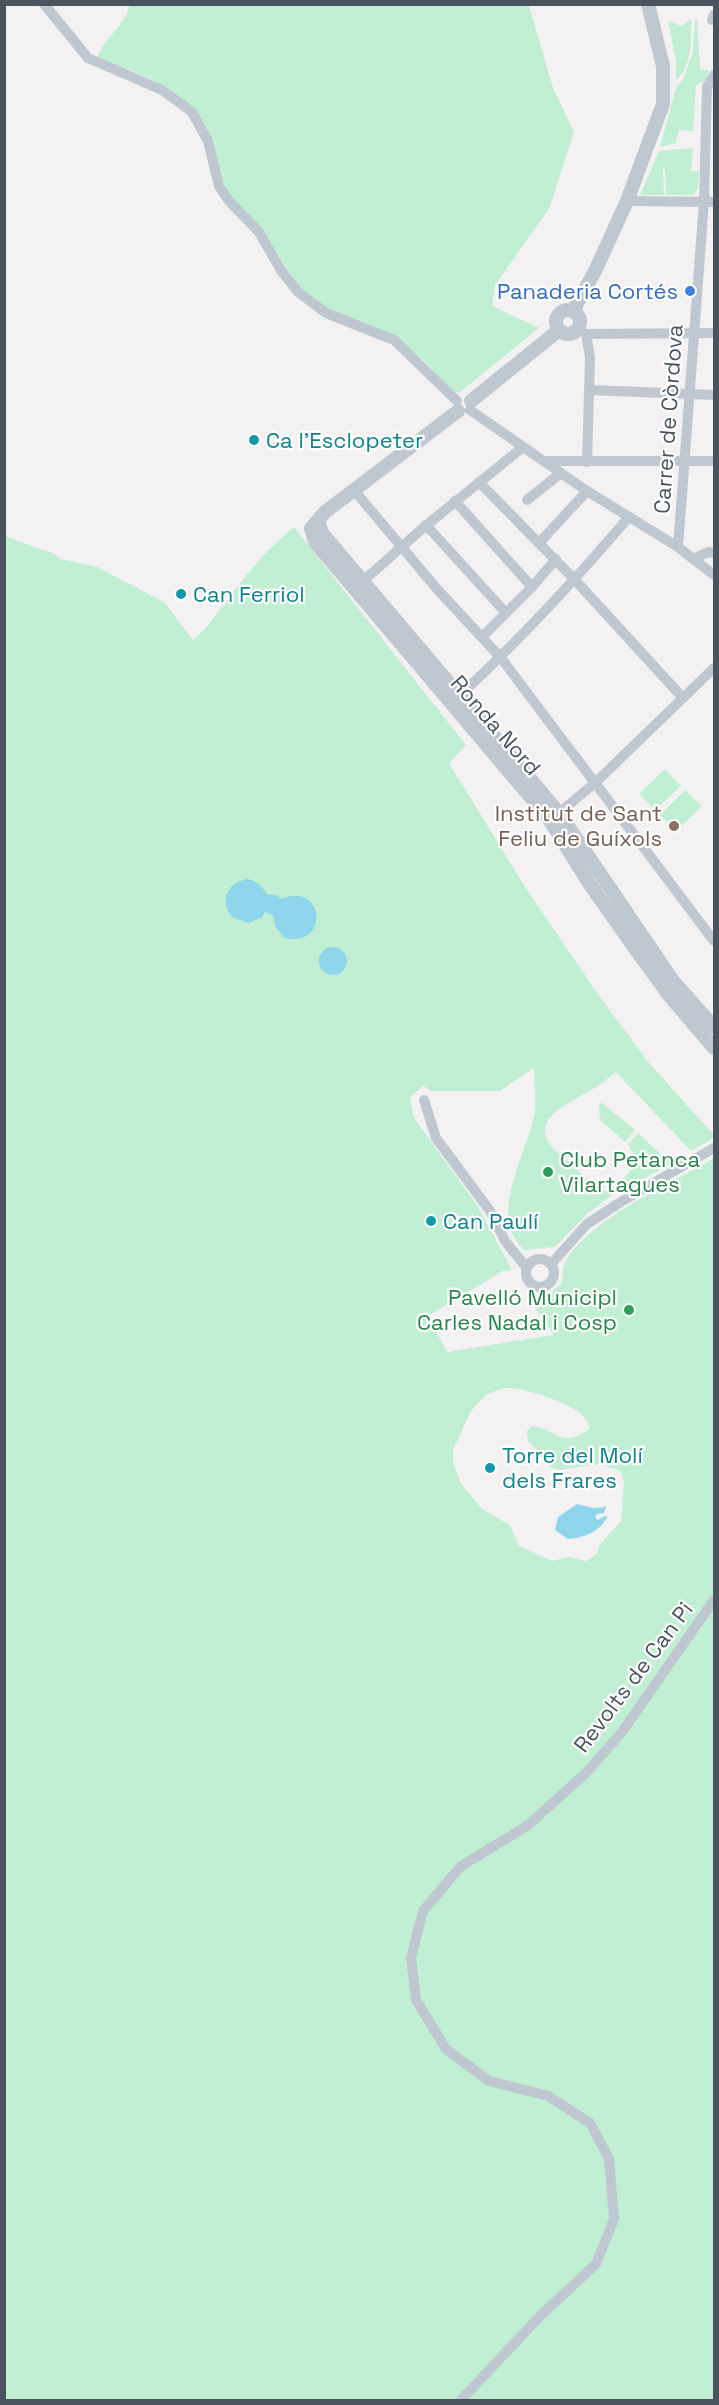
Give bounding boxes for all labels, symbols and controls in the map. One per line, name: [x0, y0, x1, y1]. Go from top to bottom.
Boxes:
place label: Panaderia Cortés: [497, 277, 678, 305]
marker: Panaderia Cortés: [683, 284, 697, 298]
street label: Carrer de Còrdova: [647, 323, 689, 515]
place label: Ca l'Esclopeter: [266, 426, 423, 454]
marker: Ca l'Esclopeter: [247, 433, 261, 447]
place label: Can Ferriol: [193, 580, 305, 608]
marker: Can Ferriol: [174, 587, 188, 601]
street label: Ronda Nord: [445, 669, 547, 781]
place label: Institut de Sant Feliu de Guíxols: [495, 799, 662, 852]
marker: Institut de Sant Feliu de Guíxols: [667, 819, 681, 833]
place label: Club Petanca Vilartagues: [560, 1145, 701, 1198]
marker: Club Petanca Vilartagues: [541, 1165, 555, 1179]
place label: Can Paulí: [443, 1207, 539, 1235]
marker: Can Paulí: [424, 1214, 438, 1228]
place label: Pavelló Municipl Carles Nadal i Cosp: [417, 1283, 617, 1336]
marker: Pavelló Municipl Carles Nadal i Cosp: [622, 1303, 636, 1317]
place label: Torre del Molí dels Frares: [502, 1441, 643, 1494]
marker: Torre del Molí dels Frares: [483, 1461, 497, 1475]
street label: Revolts de Can Pi: [567, 1596, 699, 1758]

